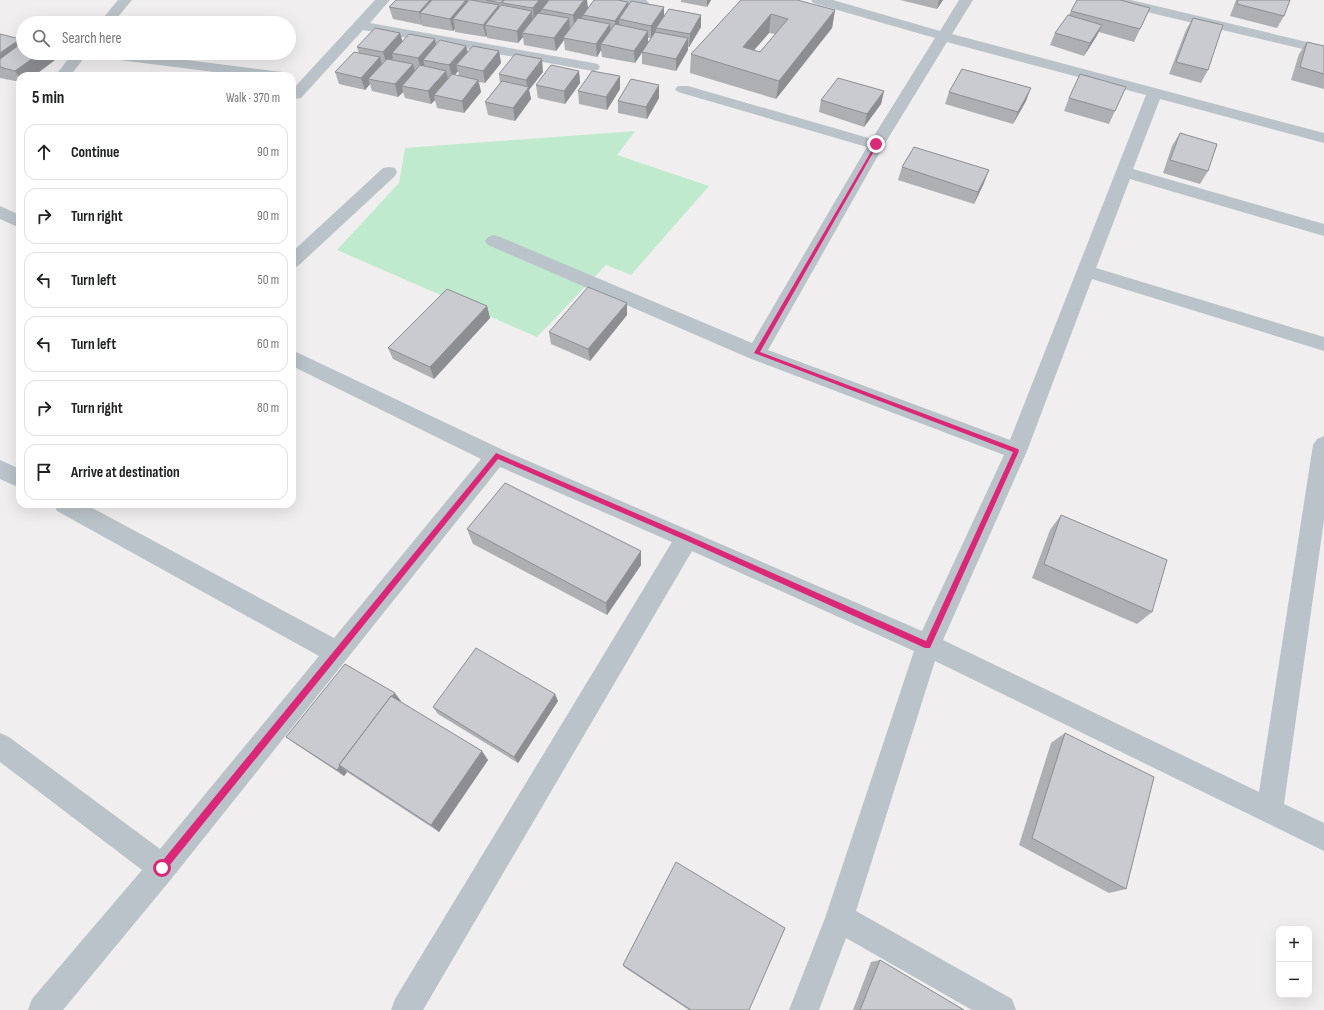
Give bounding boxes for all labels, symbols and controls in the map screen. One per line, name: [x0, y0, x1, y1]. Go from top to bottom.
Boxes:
search box: [16, 16, 296, 60]
icon: search: [30, 27, 52, 49]
text: Search here: [62, 29, 122, 48]
text: 5 min: [32, 88, 64, 108]
text: Walk · 370 m: [226, 90, 280, 106]
route end: [867, 135, 885, 153]
icon: ahead: [33, 141, 55, 163]
text: Continue: [71, 143, 120, 162]
text: 90 m: [257, 144, 279, 160]
icon: right: [33, 205, 55, 227]
text: Turn right: [71, 207, 123, 226]
text: 90 m: [257, 208, 279, 224]
icon: left: [33, 269, 55, 291]
text: Turn left: [71, 271, 116, 290]
text: 50 m: [258, 272, 279, 288]
icon: left: [33, 333, 55, 355]
text: Turn left: [71, 335, 116, 354]
text: 60 m: [257, 336, 279, 352]
icon: right: [33, 397, 55, 419]
text: Turn right: [71, 399, 123, 418]
text: 80 m: [257, 400, 279, 416]
icon: arrive: [33, 461, 55, 483]
text: Arrive at destination: [71, 463, 180, 482]
route start: [153, 859, 171, 877]
map controls: [1276, 926, 1312, 998]
button: +: [1276, 926, 1312, 962]
button: −: [1276, 962, 1312, 998]

